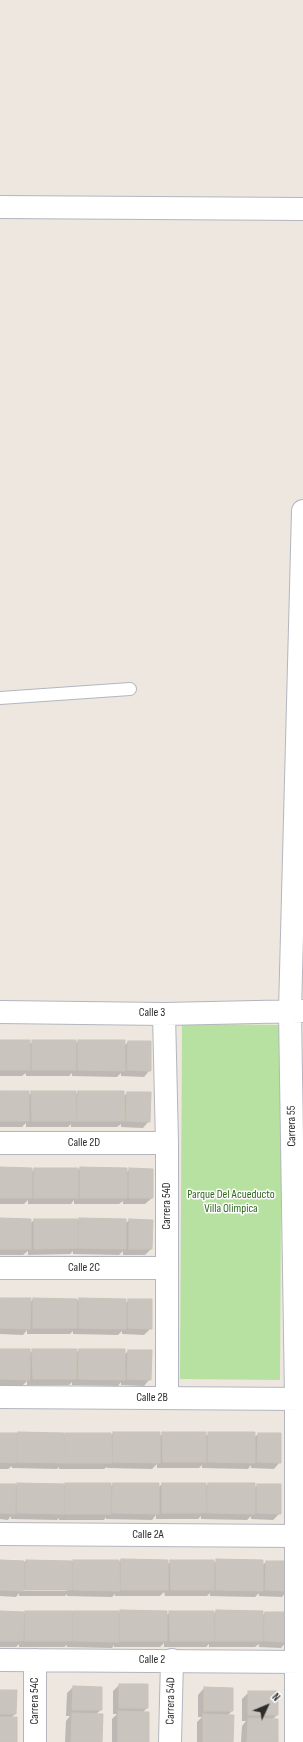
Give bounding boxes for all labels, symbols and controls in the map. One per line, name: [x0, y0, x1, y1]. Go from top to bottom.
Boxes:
street label: Calle 3: [139, 1006, 165, 1020]
street label: Carrera 55: [284, 1105, 300, 1147]
street label: Calle 2D: [68, 1136, 100, 1150]
street label: Carrera 54D: [160, 1182, 174, 1230]
park label: Parque Del Acueducto Villa Olimpica: [187, 1188, 275, 1216]
street label: Calle 2C: [68, 1261, 100, 1275]
street label: Calle 2B: [136, 1391, 168, 1405]
street label: Calle 2A: [132, 1528, 164, 1542]
street label: Calle 2: [139, 1653, 165, 1667]
street label: Carrera 54C: [28, 1677, 42, 1725]
street label: Carrera 54D: [163, 1677, 179, 1725]
north arrow: [247, 1686, 287, 1726]
text: N: [269, 1691, 283, 1704]

